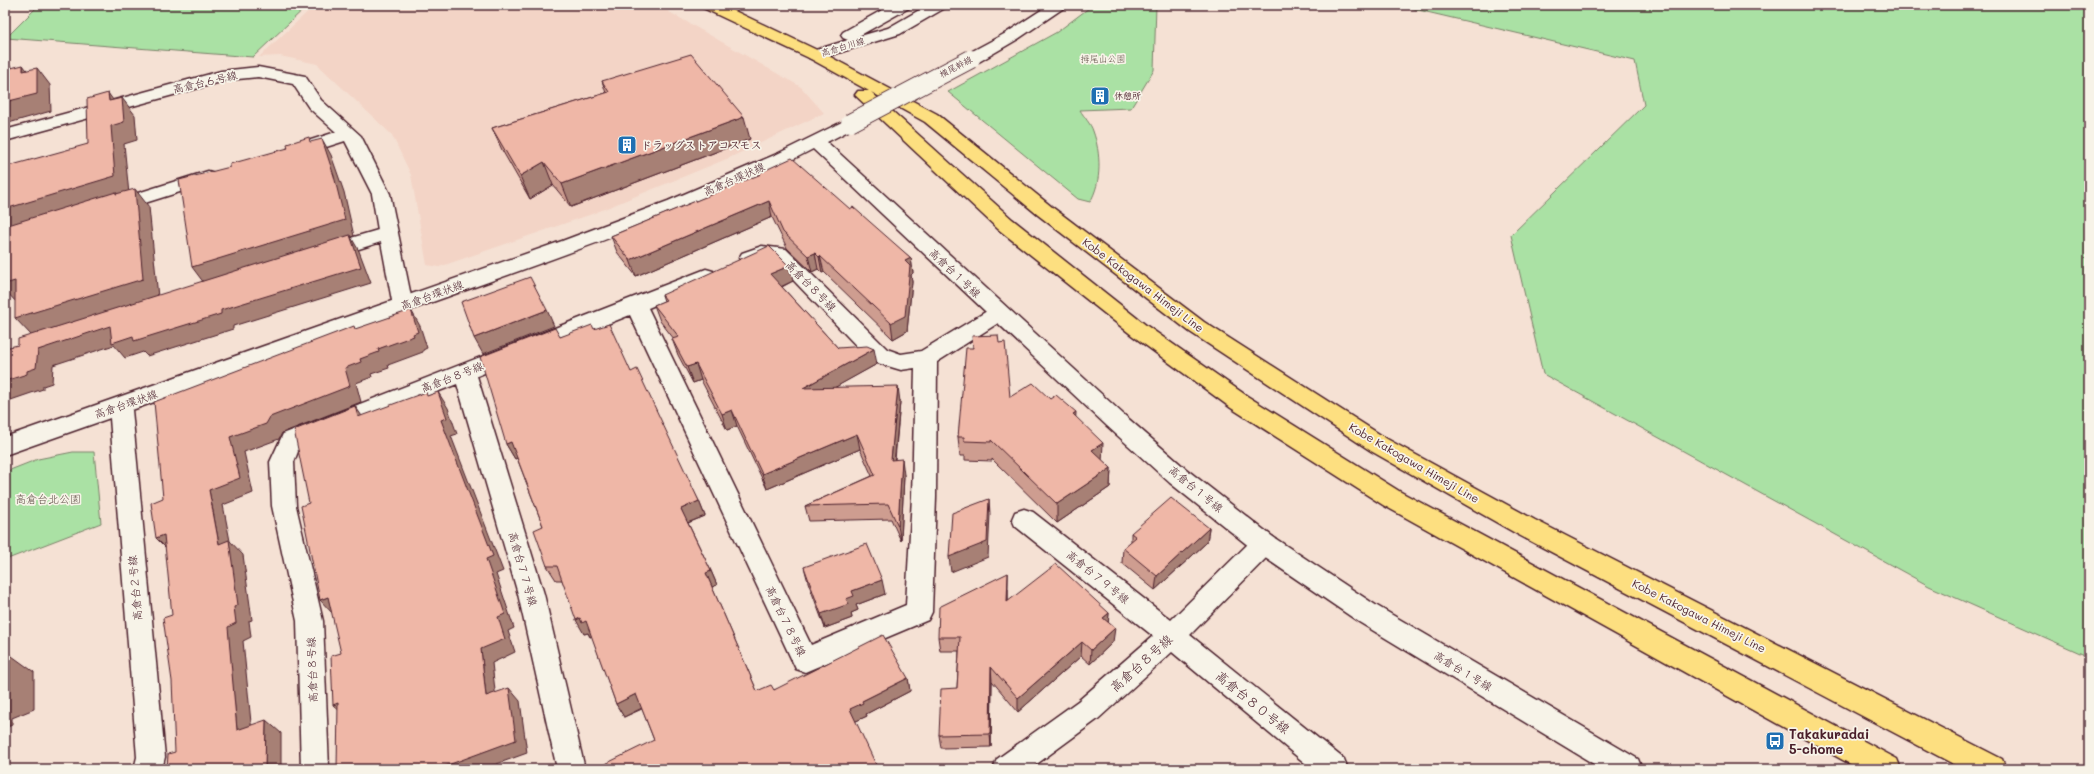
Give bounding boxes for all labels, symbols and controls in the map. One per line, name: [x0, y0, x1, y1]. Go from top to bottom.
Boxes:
street label: 高倉白川線: [820, 35, 866, 58]
street label: 横尾幹線: [937, 53, 974, 80]
park label: 拇尾山公園: [1080, 53, 1126, 64]
street label: 高倉台６号線: [171, 67, 239, 96]
building icon: 休憩所: [1089, 85, 1111, 107]
place label: 休憩所: [1114, 90, 1141, 101]
building icon: ドラッグストアコスモス: [616, 134, 638, 156]
place label: ドラッグストアコスモス: [641, 137, 762, 152]
street label: 高倉台環状線: [701, 158, 767, 199]
street label: Kobe Kakogawa Himeji Line: [1080, 234, 1207, 335]
street label: 高倉台１号線: [926, 245, 985, 301]
street label: 高倉台８号線: [783, 257, 840, 314]
street label: 高倉台環状線: [398, 276, 465, 313]
street label: 高倉台８号線: [418, 358, 485, 395]
street label: 高倉台環状線: [92, 386, 159, 421]
street label: Kobe Kakogawa Himeji Line: [1346, 419, 1482, 506]
street label: 高倉台１号線: [1166, 462, 1227, 515]
park label: 高倉台北公園: [15, 491, 81, 506]
street label: 高倉台７７号線: [506, 530, 541, 608]
street label: 高倉台７９号線: [1064, 547, 1133, 607]
street label: 高倉台２号線: [124, 555, 145, 622]
street label: Kobe Kakogawa Himeji Line: [1630, 575, 1769, 656]
street label: 高倉台７８号線: [763, 583, 810, 659]
street label: 高倉台８号線: [1106, 630, 1176, 695]
street label: 高倉台８号線: [303, 637, 320, 703]
street label: 高倉台１号線: [1431, 647, 1495, 694]
street label: 高倉台８０号線: [1213, 666, 1295, 737]
place label: Takakuradai 5-chome: [1789, 725, 1869, 757]
bus stop icon: Takakuradai 5-chome: [1764, 730, 1786, 752]

